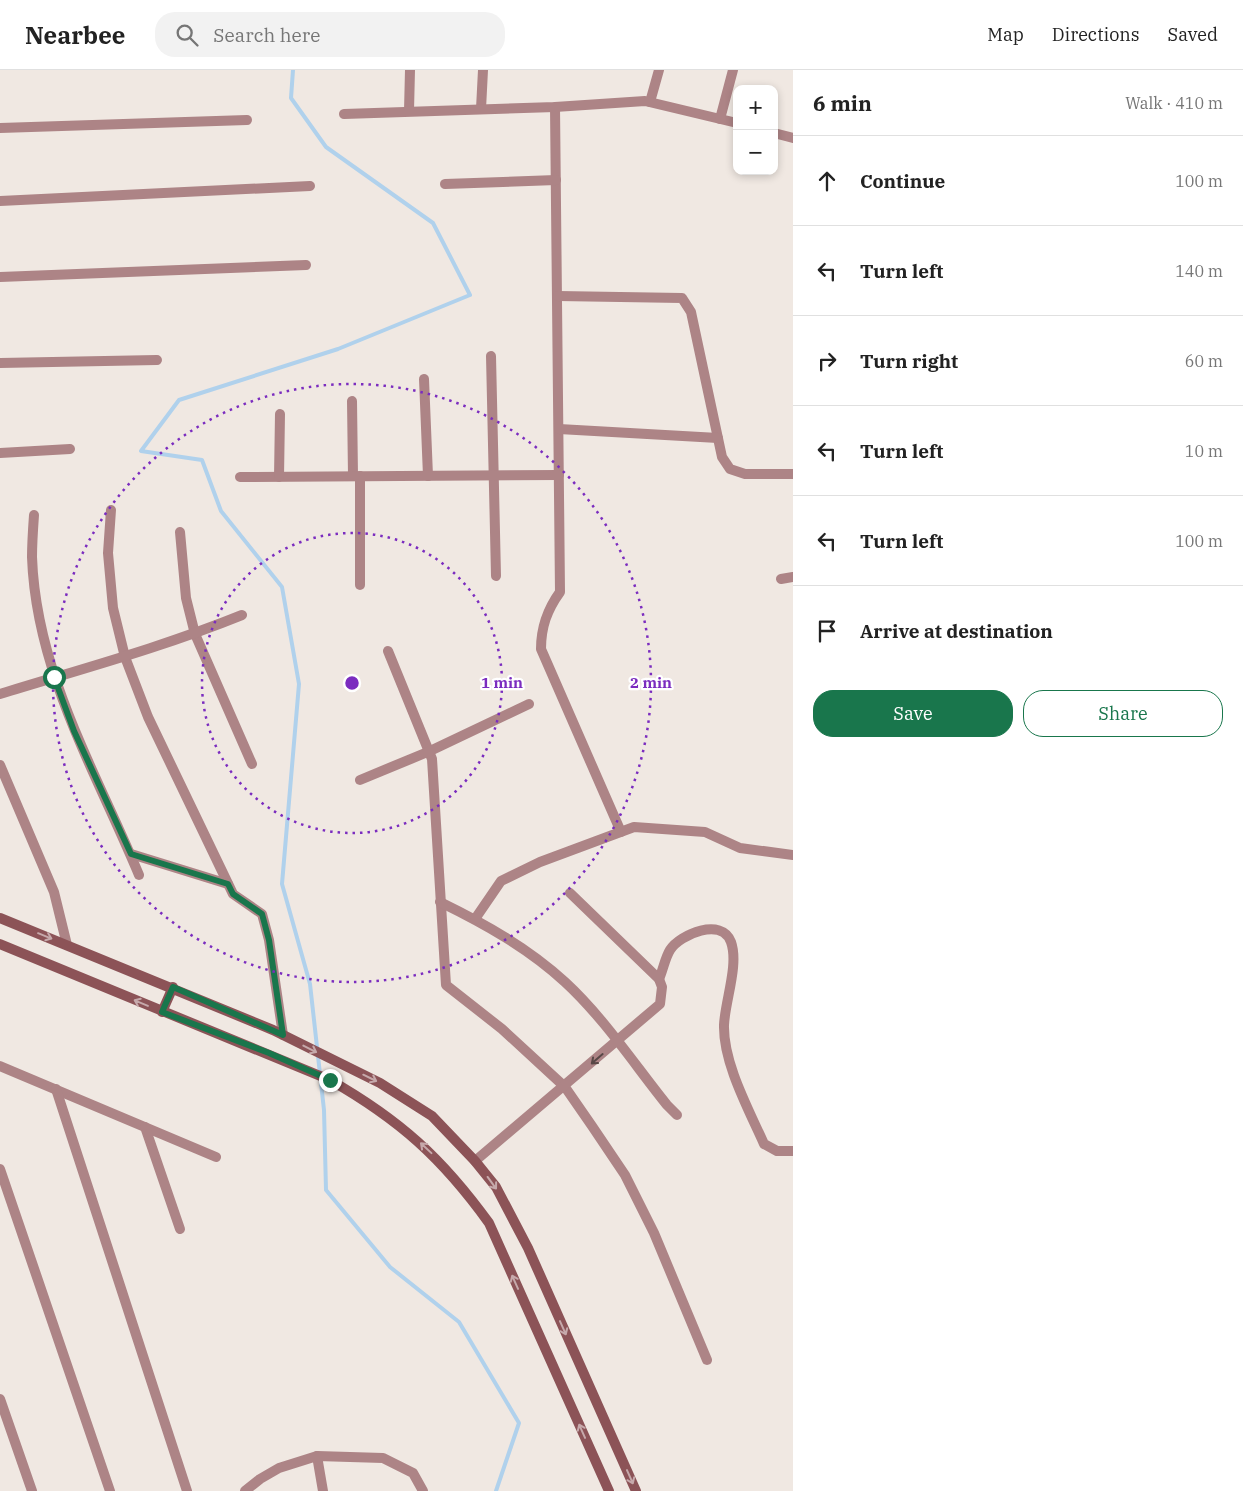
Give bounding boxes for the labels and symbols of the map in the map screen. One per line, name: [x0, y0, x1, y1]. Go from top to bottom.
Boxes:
route start: [43, 666, 66, 689]
text: 1 min: [481, 673, 523, 692]
text: 2 min: [630, 673, 672, 692]
centre of rings: [343, 674, 361, 692]
one-way arrow: [37, 932, 52, 941]
one-way arrow: [134, 998, 149, 1007]
one-way arrow: [303, 1044, 318, 1054]
one-way arrow: [590, 1053, 603, 1064]
route end: [319, 1069, 342, 1092]
one-way arrow: [362, 1074, 377, 1083]
one-way arrow: [419, 1142, 432, 1154]
one-way arrow: [486, 1176, 497, 1189]
one-way arrow: [510, 1275, 520, 1290]
one-way arrow: [559, 1320, 569, 1335]
one-way arrow: [576, 1423, 586, 1438]
one-way arrow: [625, 1469, 635, 1484]

